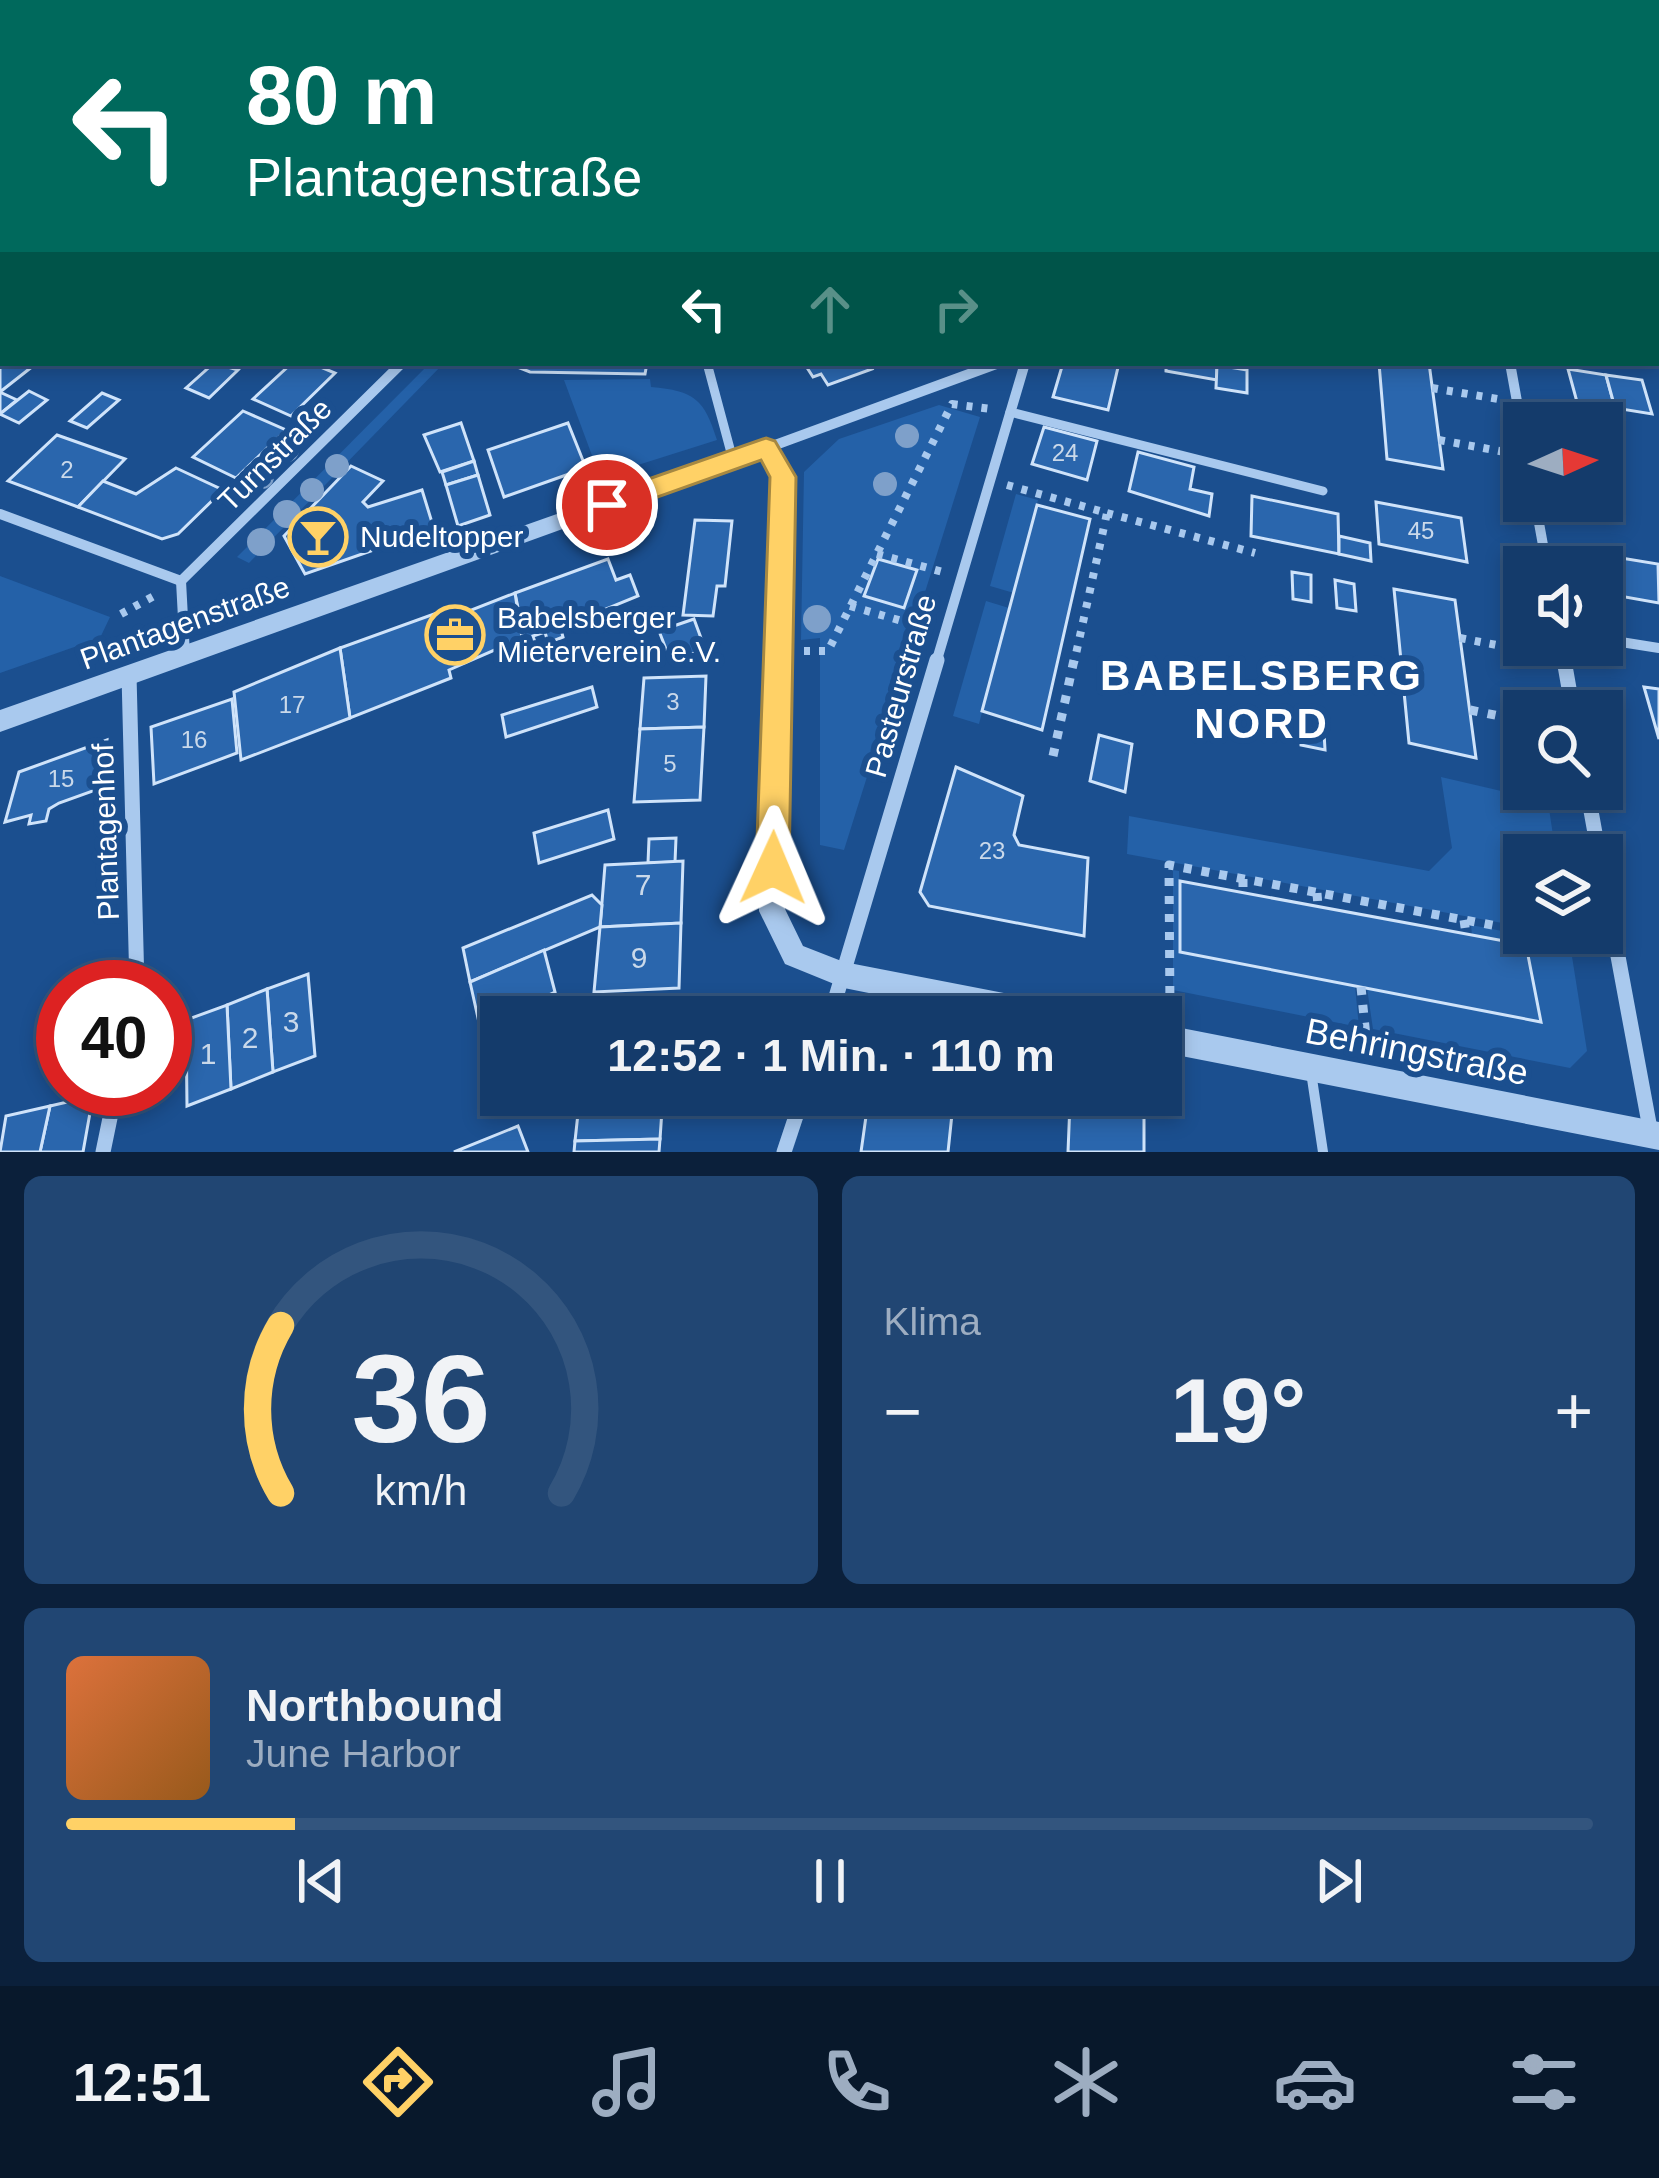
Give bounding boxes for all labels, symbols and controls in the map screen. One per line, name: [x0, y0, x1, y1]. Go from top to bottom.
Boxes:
icon: left: [48, 48, 204, 204]
text: 80 m: [246, 48, 437, 142]
text: Plantagenstraße: [246, 147, 642, 207]
icon: left: [671, 276, 737, 342]
icon: ahead: [797, 276, 863, 342]
icon: right: [923, 276, 989, 342]
street label: Turnstraße: [212, 392, 338, 518]
north arrow: [1503, 402, 1623, 522]
map controls: [1503, 402, 1623, 954]
house number: 24: [1052, 439, 1078, 466]
pin: [556, 454, 658, 556]
house number: 2: [60, 456, 74, 483]
icon: arrive: [574, 472, 640, 538]
bar icon: Nudeltopper: [287, 506, 349, 568]
house number: 45: [1408, 517, 1434, 544]
place label: Nudeltopper: [360, 520, 523, 553]
button: sound: [1503, 546, 1623, 666]
street label: Plantagenstraße: [76, 569, 294, 676]
street label: Pasteurstraße: [859, 591, 942, 781]
place label: Babelsberger Mieterverein e.V.: [497, 601, 721, 668]
office icon: Babelsberger Mieterverein e.V.: [424, 604, 486, 666]
district label: BABELSBERG NORD: [1100, 652, 1424, 747]
house number: 3: [666, 688, 680, 715]
button: search: [1503, 690, 1623, 810]
house number: 17: [279, 691, 305, 718]
house number: 16: [181, 726, 207, 753]
street label: Plantagenhof: [86, 742, 125, 921]
house number: 5: [663, 750, 677, 777]
house number: 15: [48, 765, 74, 792]
position arrow: [710, 805, 836, 931]
button: layers: [1503, 834, 1623, 954]
house number: 23: [979, 837, 1005, 864]
house number: 7: [635, 868, 651, 901]
house number: 9: [631, 941, 647, 974]
speed limit sign: 40: [36, 960, 192, 1116]
house number: 3: [283, 1005, 299, 1038]
street label: Behringstraße: [1302, 1010, 1532, 1093]
house number: 2: [242, 1021, 258, 1054]
text: 12:52 · 1 Min. · 110 m: [607, 1030, 1055, 1081]
house number: 1: [200, 1037, 216, 1070]
text: Klima: [884, 1300, 981, 1343]
text: 36: [351, 1329, 490, 1468]
text: 19°: [1170, 1361, 1306, 1461]
text: −: [884, 1374, 922, 1448]
text: +: [1554, 1374, 1593, 1448]
text: km/h: [374, 1466, 467, 1514]
text: Northbound: [246, 1680, 503, 1731]
text: June Harbor: [246, 1732, 461, 1775]
icon: previous: [288, 1848, 354, 1914]
icon: pause: [797, 1848, 863, 1914]
icon: next: [1306, 1848, 1372, 1914]
icon: directions: [356, 2040, 440, 2124]
icon: music: [585, 2040, 669, 2124]
icon: phone: [815, 2040, 899, 2124]
icon: climate: [1044, 2040, 1128, 2124]
icon: car: [1273, 2040, 1357, 2124]
icon: filters: [1502, 2040, 1586, 2124]
text: 12:51: [73, 2052, 211, 2112]

